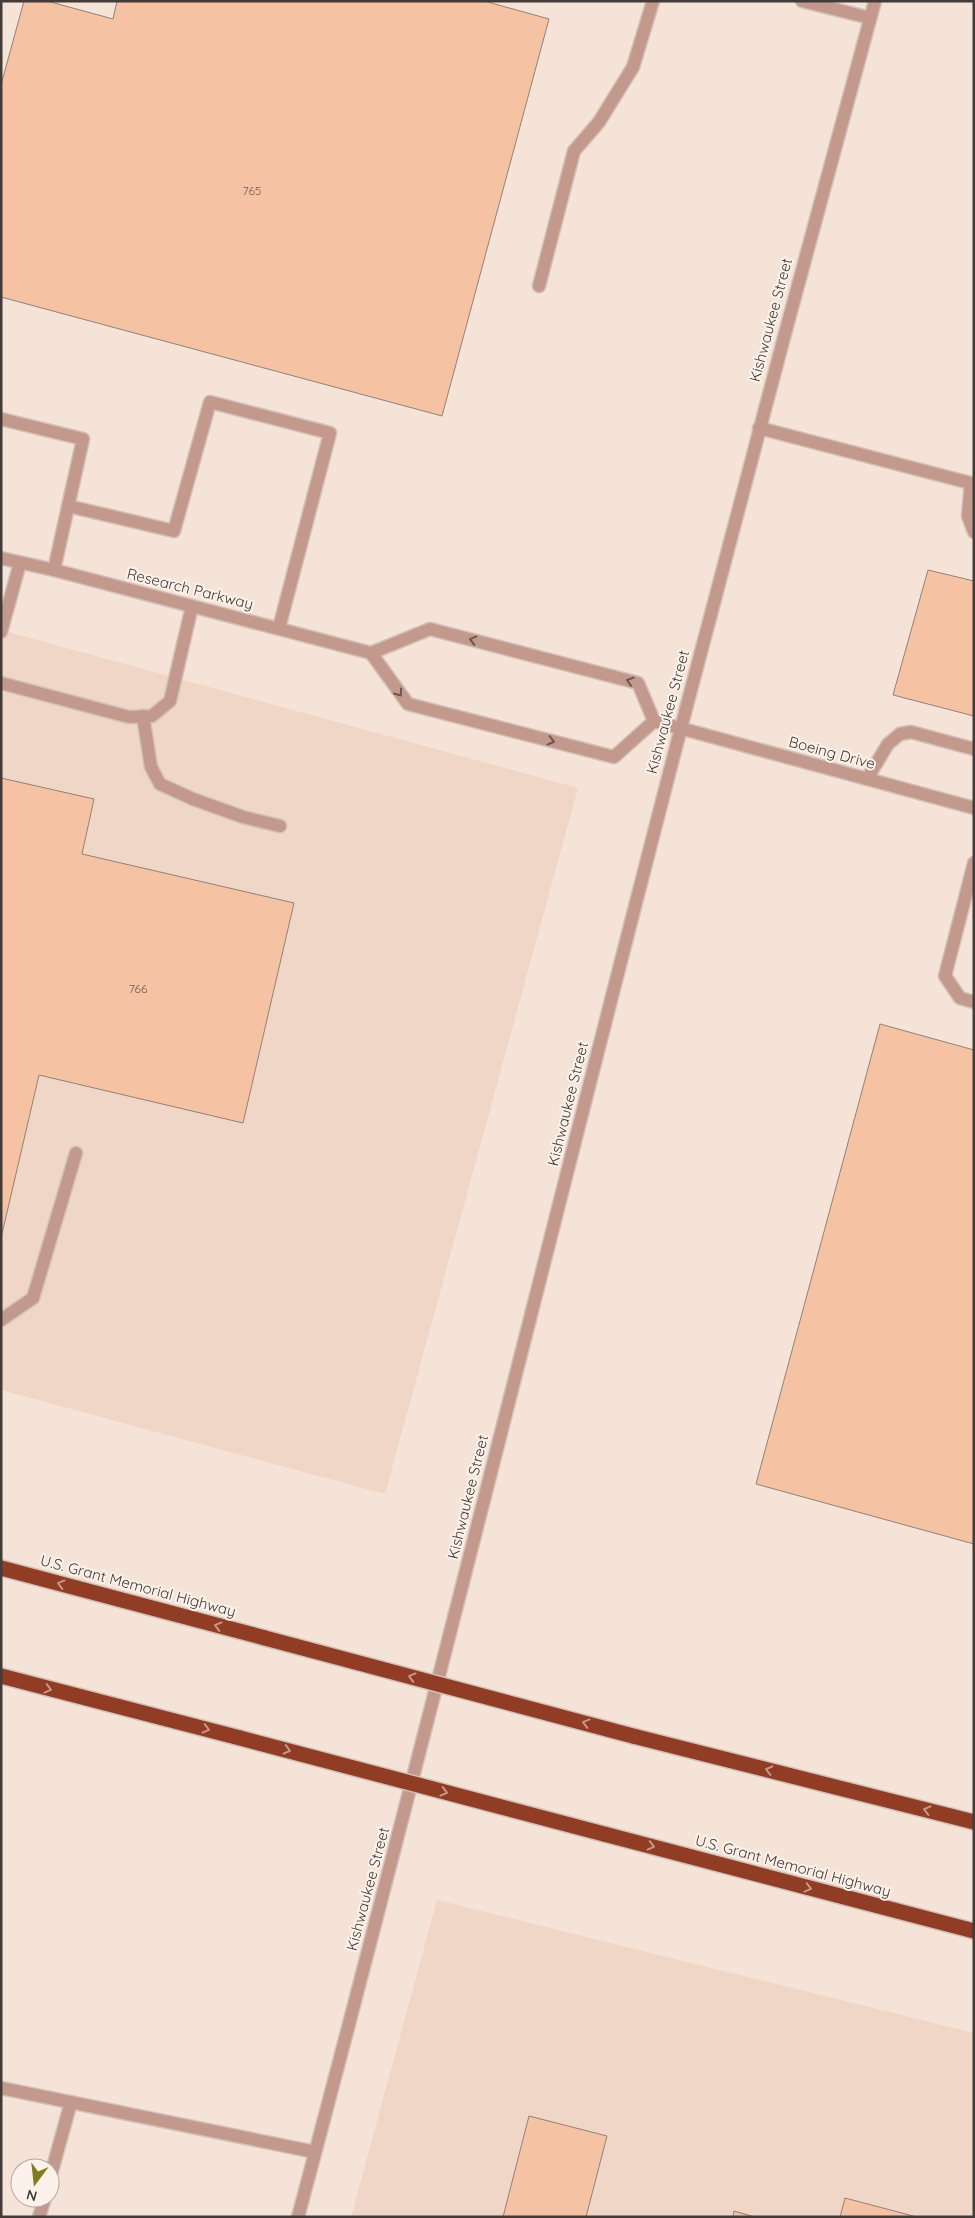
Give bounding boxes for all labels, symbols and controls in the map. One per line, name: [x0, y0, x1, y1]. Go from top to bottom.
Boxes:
house number: 765: [243, 183, 261, 198]
street label: Kishwaukee Street: [745, 256, 796, 384]
street label: Research Parkway: [125, 564, 255, 613]
one-way arrow: [469, 635, 478, 646]
street label: Kishwaukee Street: [642, 648, 693, 776]
one-way arrow: [626, 677, 635, 687]
one-way arrow: [394, 687, 402, 696]
street label: Boeing Drive: [787, 732, 877, 773]
one-way arrow: [547, 735, 556, 746]
house number: 766: [129, 981, 148, 996]
street label: Kishwaukee Street: [543, 1040, 592, 1168]
street label: Kishwaukee Street: [443, 1433, 492, 1561]
street label: U.S. Grant Memorial Highway: [38, 1550, 238, 1621]
one-way arrow: [56, 1579, 65, 1590]
one-way arrow: [213, 1621, 222, 1632]
one-way arrow: [408, 1673, 416, 1683]
one-way arrow: [44, 1683, 52, 1693]
one-way arrow: [582, 1719, 590, 1729]
one-way arrow: [201, 1723, 210, 1734]
one-way arrow: [282, 1745, 290, 1755]
one-way arrow: [765, 1766, 774, 1776]
one-way arrow: [440, 1786, 449, 1797]
one-way arrow: [923, 1806, 931, 1816]
street label: Kishwaukee Street: [342, 1825, 393, 1953]
street label: U.S. Grant Memorial Highway: [693, 1830, 893, 1901]
one-way arrow: [646, 1840, 655, 1851]
one-way arrow: [803, 1882, 811, 1892]
north arrow: [10, 2158, 60, 2208]
text: N: [24, 2186, 39, 2206]

